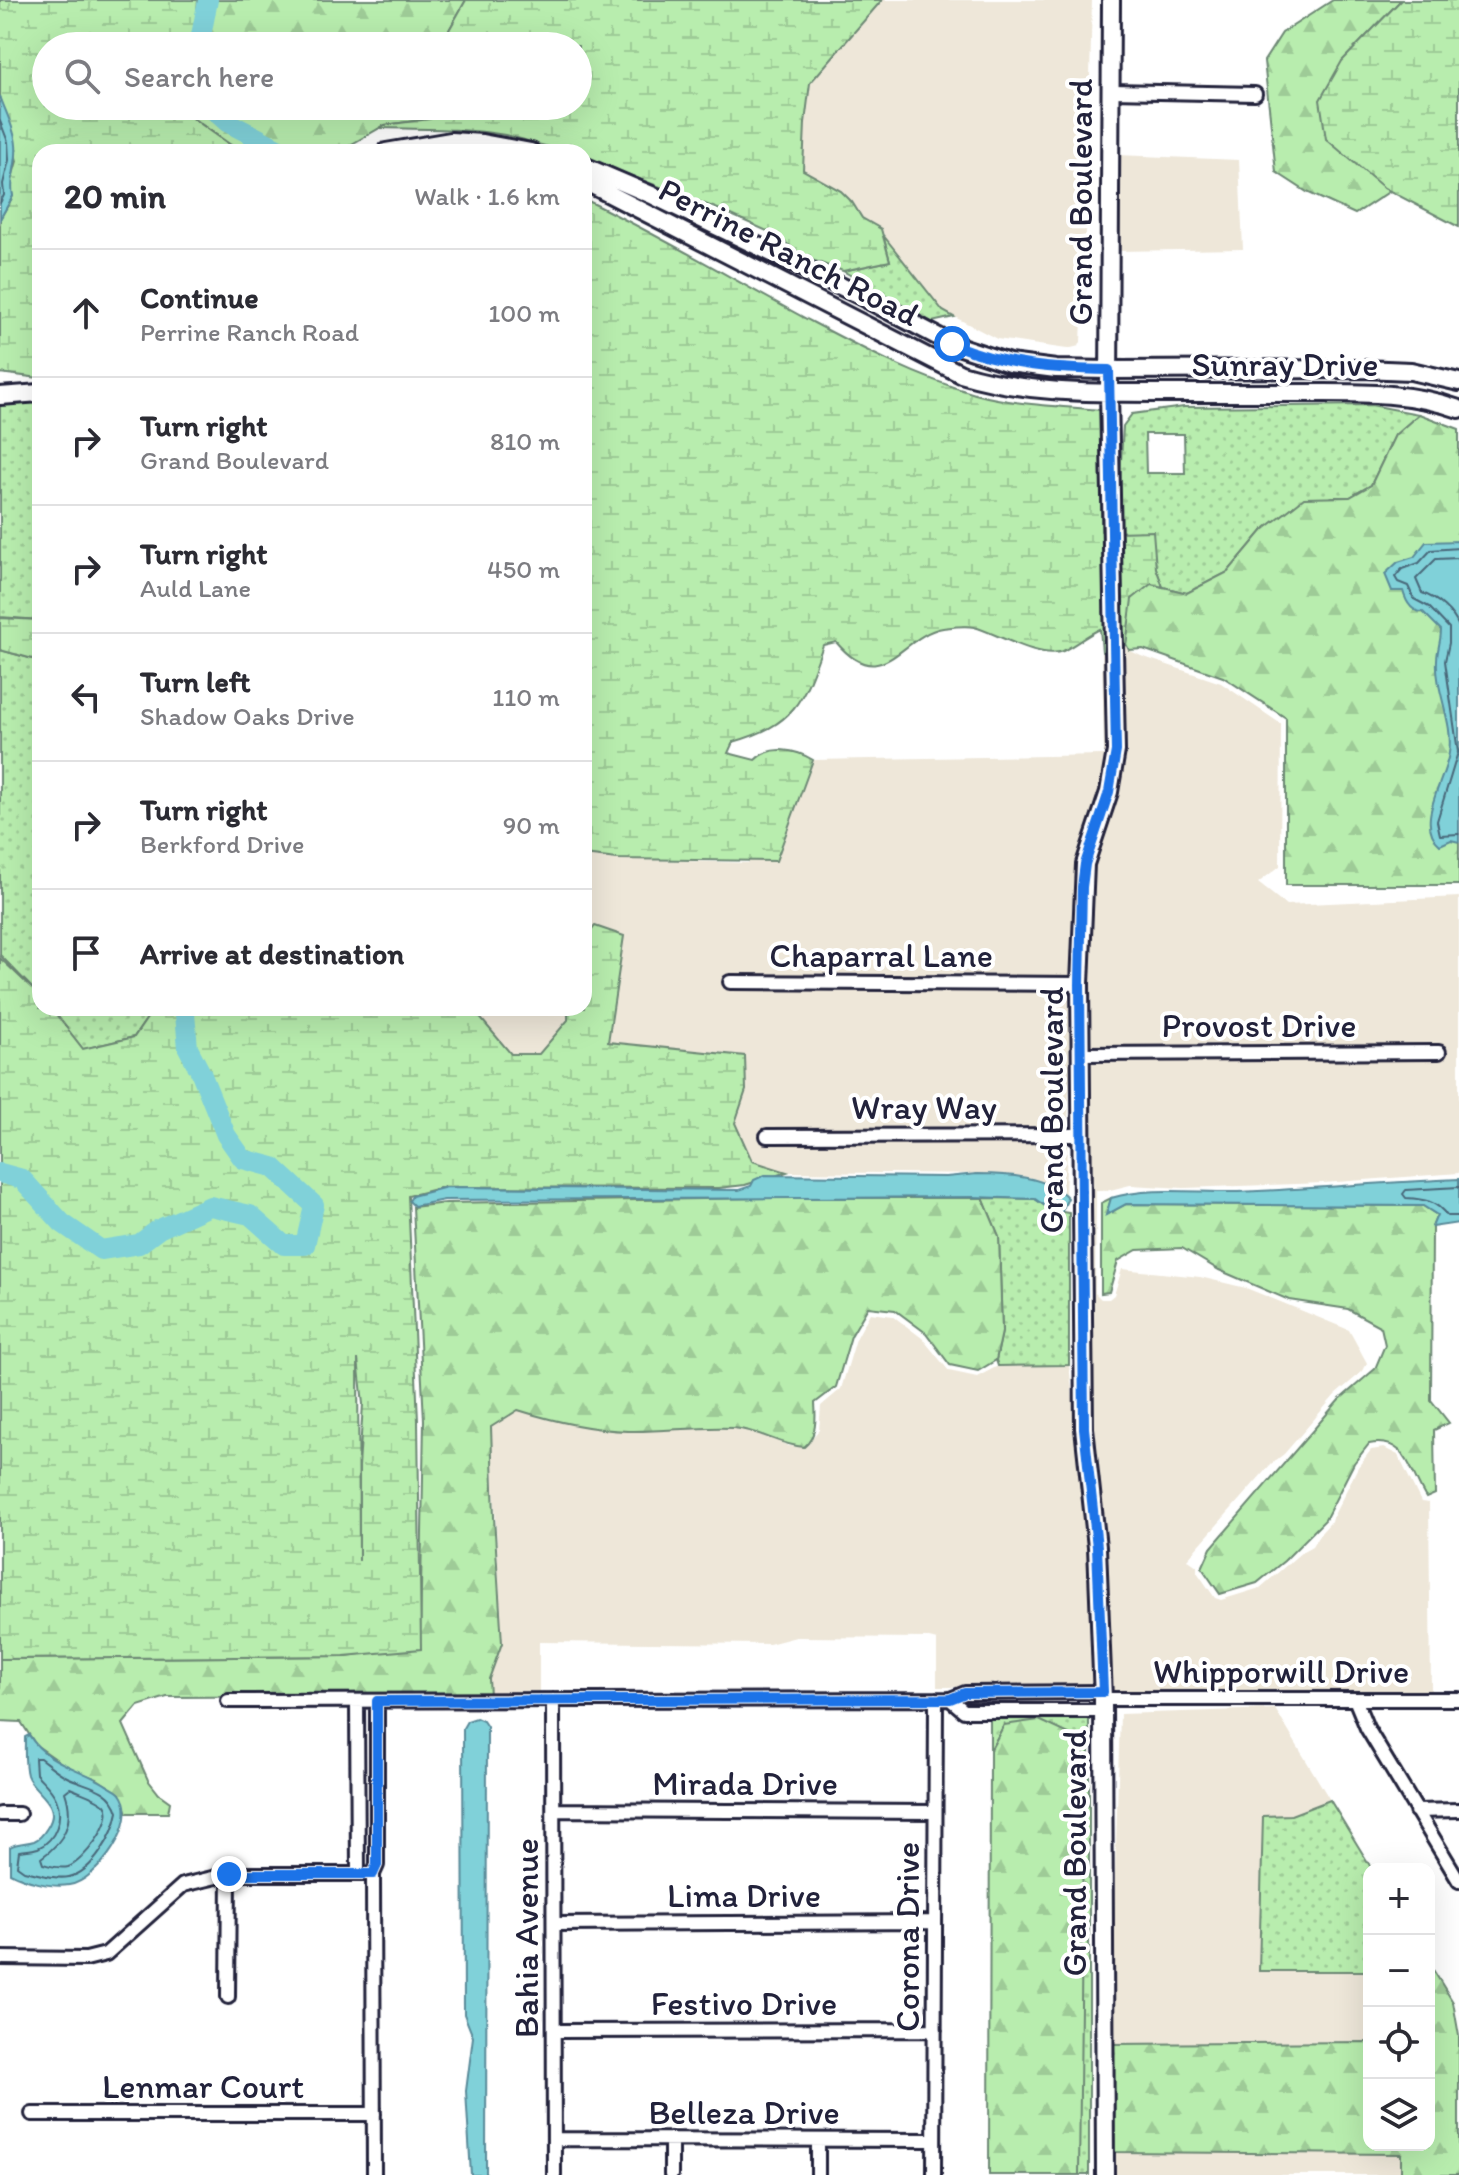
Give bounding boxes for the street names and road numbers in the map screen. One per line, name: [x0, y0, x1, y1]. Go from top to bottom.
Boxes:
street label: Grand Boulevard: [1060, 78, 1101, 326]
street label: Perrine Ranch Road: [652, 169, 926, 335]
street label: Sunray Drive: [1192, 344, 1379, 385]
street label: Chaparral Lane: [769, 935, 993, 976]
street label: Grand Boulevard: [1031, 986, 1072, 1234]
street label: Provost Drive: [1162, 1005, 1357, 1046]
street label: Wray Way: [851, 1087, 997, 1128]
street label: Whipporwill Drive: [1153, 1651, 1409, 1692]
street label: Grand Boulevard: [1054, 1729, 1095, 1977]
street label: Mirada Drive: [652, 1763, 838, 1804]
street label: Bahia Avenue: [506, 1838, 547, 2038]
street label: Corona Drive: [887, 1842, 928, 2032]
street label: Lima Drive: [667, 1875, 821, 1916]
street label: Festivo Drive: [651, 1983, 837, 2024]
street label: Lenmar Court: [102, 2066, 304, 2107]
street label: Belleza Drive: [648, 2092, 840, 2133]

